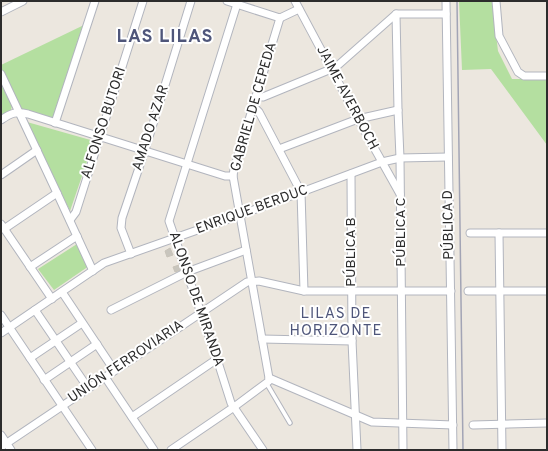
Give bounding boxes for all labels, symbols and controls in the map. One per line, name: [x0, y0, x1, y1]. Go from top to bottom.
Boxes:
district label: LAS LILAS: [117, 26, 213, 49]
street label: GABRIEL DE CEPEDA: [227, 40, 281, 174]
street label: JAIME AVERBOCH: [312, 43, 382, 153]
street label: ALFONSO BUTORI: [78, 65, 130, 181]
street label: AMADO AZAR: [129, 83, 173, 173]
street label: ENRIQUE BERDUC: [194, 182, 310, 238]
street label: PÚBLICA D: [439, 190, 458, 260]
street label: PÚBLICA C: [392, 197, 410, 267]
street label: PÚBLICA B: [342, 217, 360, 287]
street label: ALONSO DE MIRANDA: [165, 229, 227, 369]
district label: LILAS DE HORIZONTE: [290, 305, 382, 341]
street label: UNIÓN FERROVIARIA: [64, 316, 187, 407]

